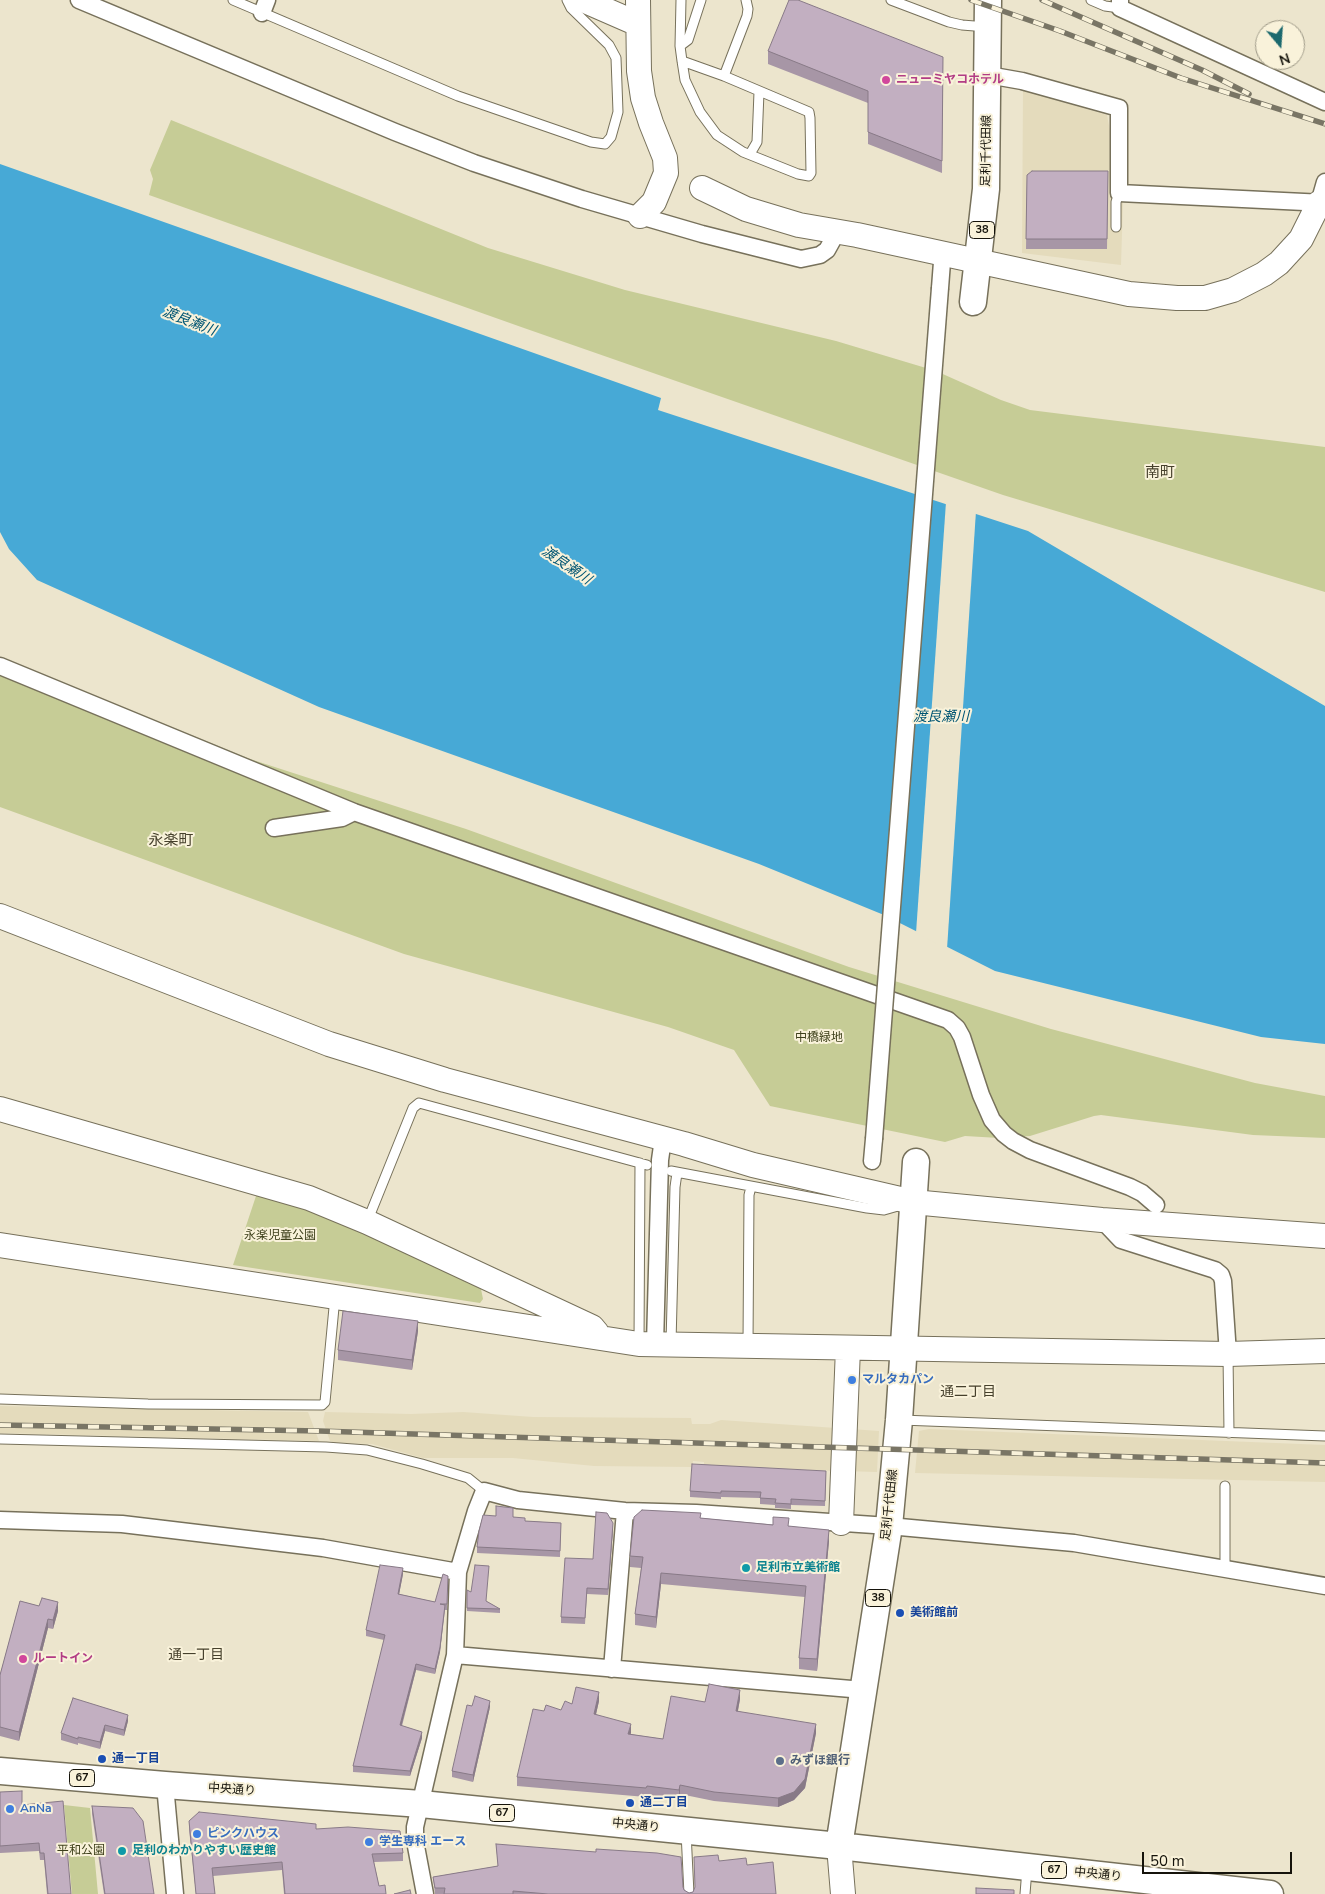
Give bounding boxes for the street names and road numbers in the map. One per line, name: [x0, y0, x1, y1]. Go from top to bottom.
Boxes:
street label: 足利千代田線: [979, 115, 995, 187]
road number: 38: [970, 222, 994, 238]
street label: 足利千代田線: [879, 1468, 901, 1542]
road number: 38: [866, 1590, 890, 1606]
road number: 67: [70, 1770, 94, 1786]
street label: 中央通り: [208, 1781, 256, 1799]
road number: 67: [490, 1805, 514, 1822]
street label: 中央通り: [611, 1816, 661, 1836]
road number: 67: [1042, 1862, 1066, 1878]
street label: 中央通り: [1073, 1865, 1123, 1885]

